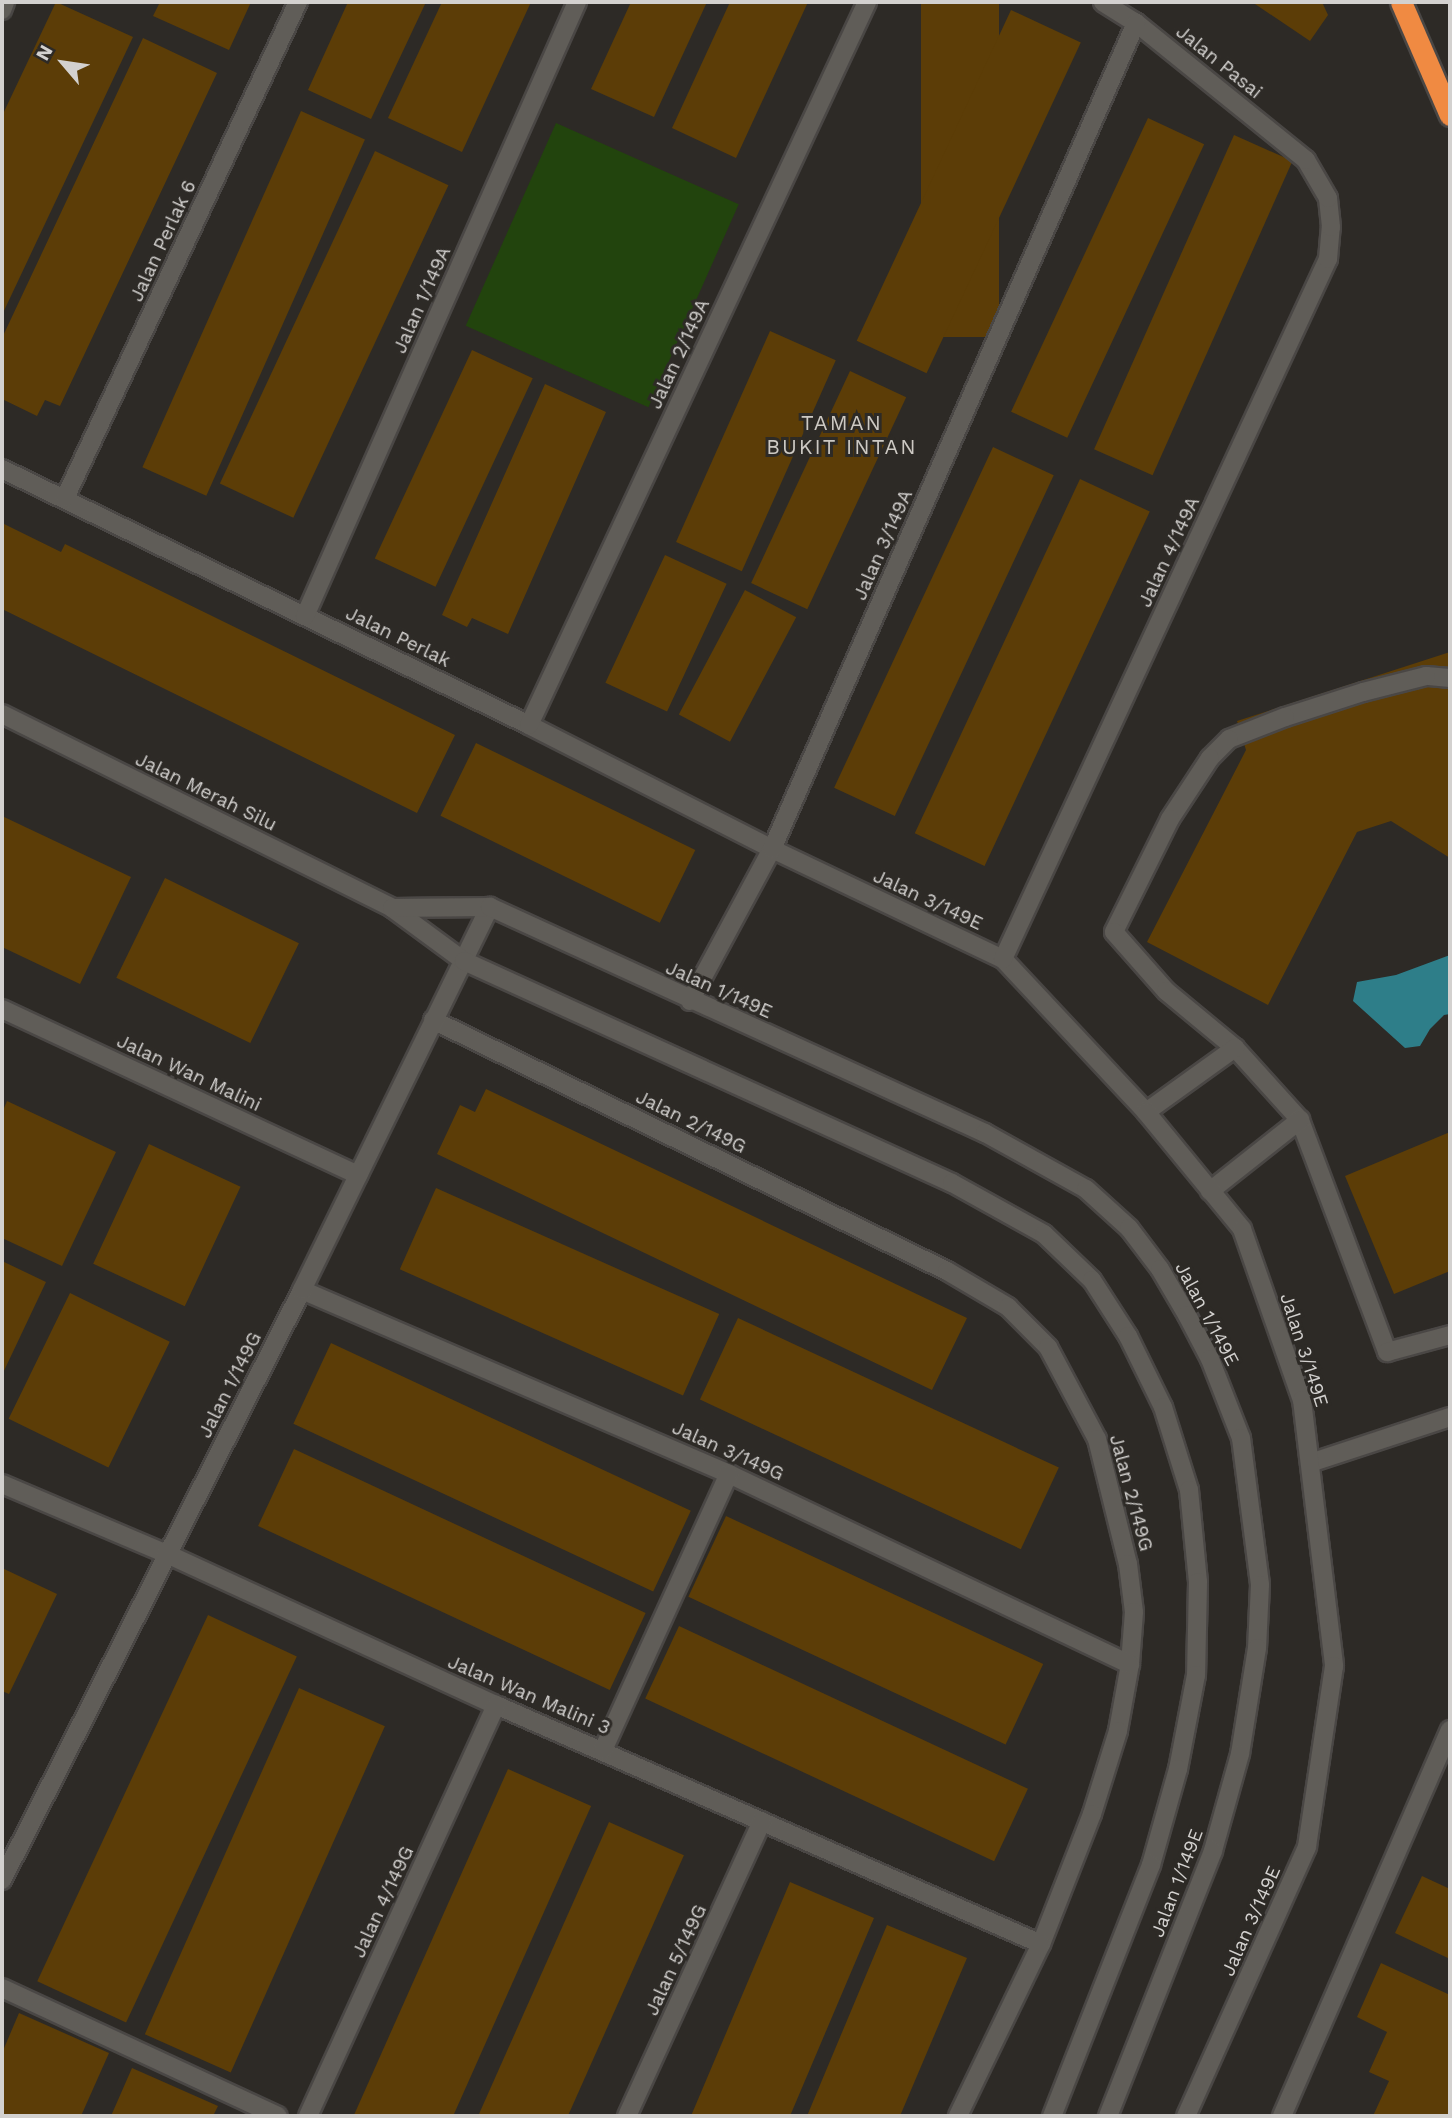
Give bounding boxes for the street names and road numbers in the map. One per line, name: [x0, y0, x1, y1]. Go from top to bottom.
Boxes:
street label: Jalan Pasai: [1171, 20, 1267, 104]
street label: Jalan Perlak 6: [125, 177, 201, 305]
street label: Jalan 1/149A: [388, 243, 456, 357]
street label: Jalan 2/149A: [644, 296, 714, 412]
street label: Jalan 3/149A: [848, 486, 918, 604]
street label: Jalan 4/149A: [1134, 493, 1204, 611]
street label: Jalan Perlak: [342, 602, 454, 672]
street label: Jalan Merah Silu: [132, 748, 280, 836]
street label: Jalan 3/149E: [870, 865, 986, 935]
street label: Jalan 1/149E: [662, 956, 776, 1024]
street label: Jalan Wan Malini: [113, 1029, 265, 1117]
street label: Jalan 2/149G: [632, 1085, 750, 1159]
street label: Jalan 1/149E: [1170, 1258, 1244, 1370]
street label: Jalan 3/149E: [1275, 1290, 1333, 1410]
street label: Jalan 1/149G: [193, 1328, 267, 1442]
street label: Jalan 3/149G: [669, 1416, 787, 1486]
street label: Jalan 2/149G: [1104, 1432, 1158, 1554]
street label: Jalan Wan Malini 3: [444, 1650, 614, 1740]
street label: Jalan 1/149E: [1146, 1825, 1208, 1941]
street label: Jalan 4/149G: [347, 1843, 419, 1961]
street label: Jalan 3/149E: [1217, 1862, 1285, 1980]
street label: Jalan 5/149G: [640, 1901, 712, 2019]

